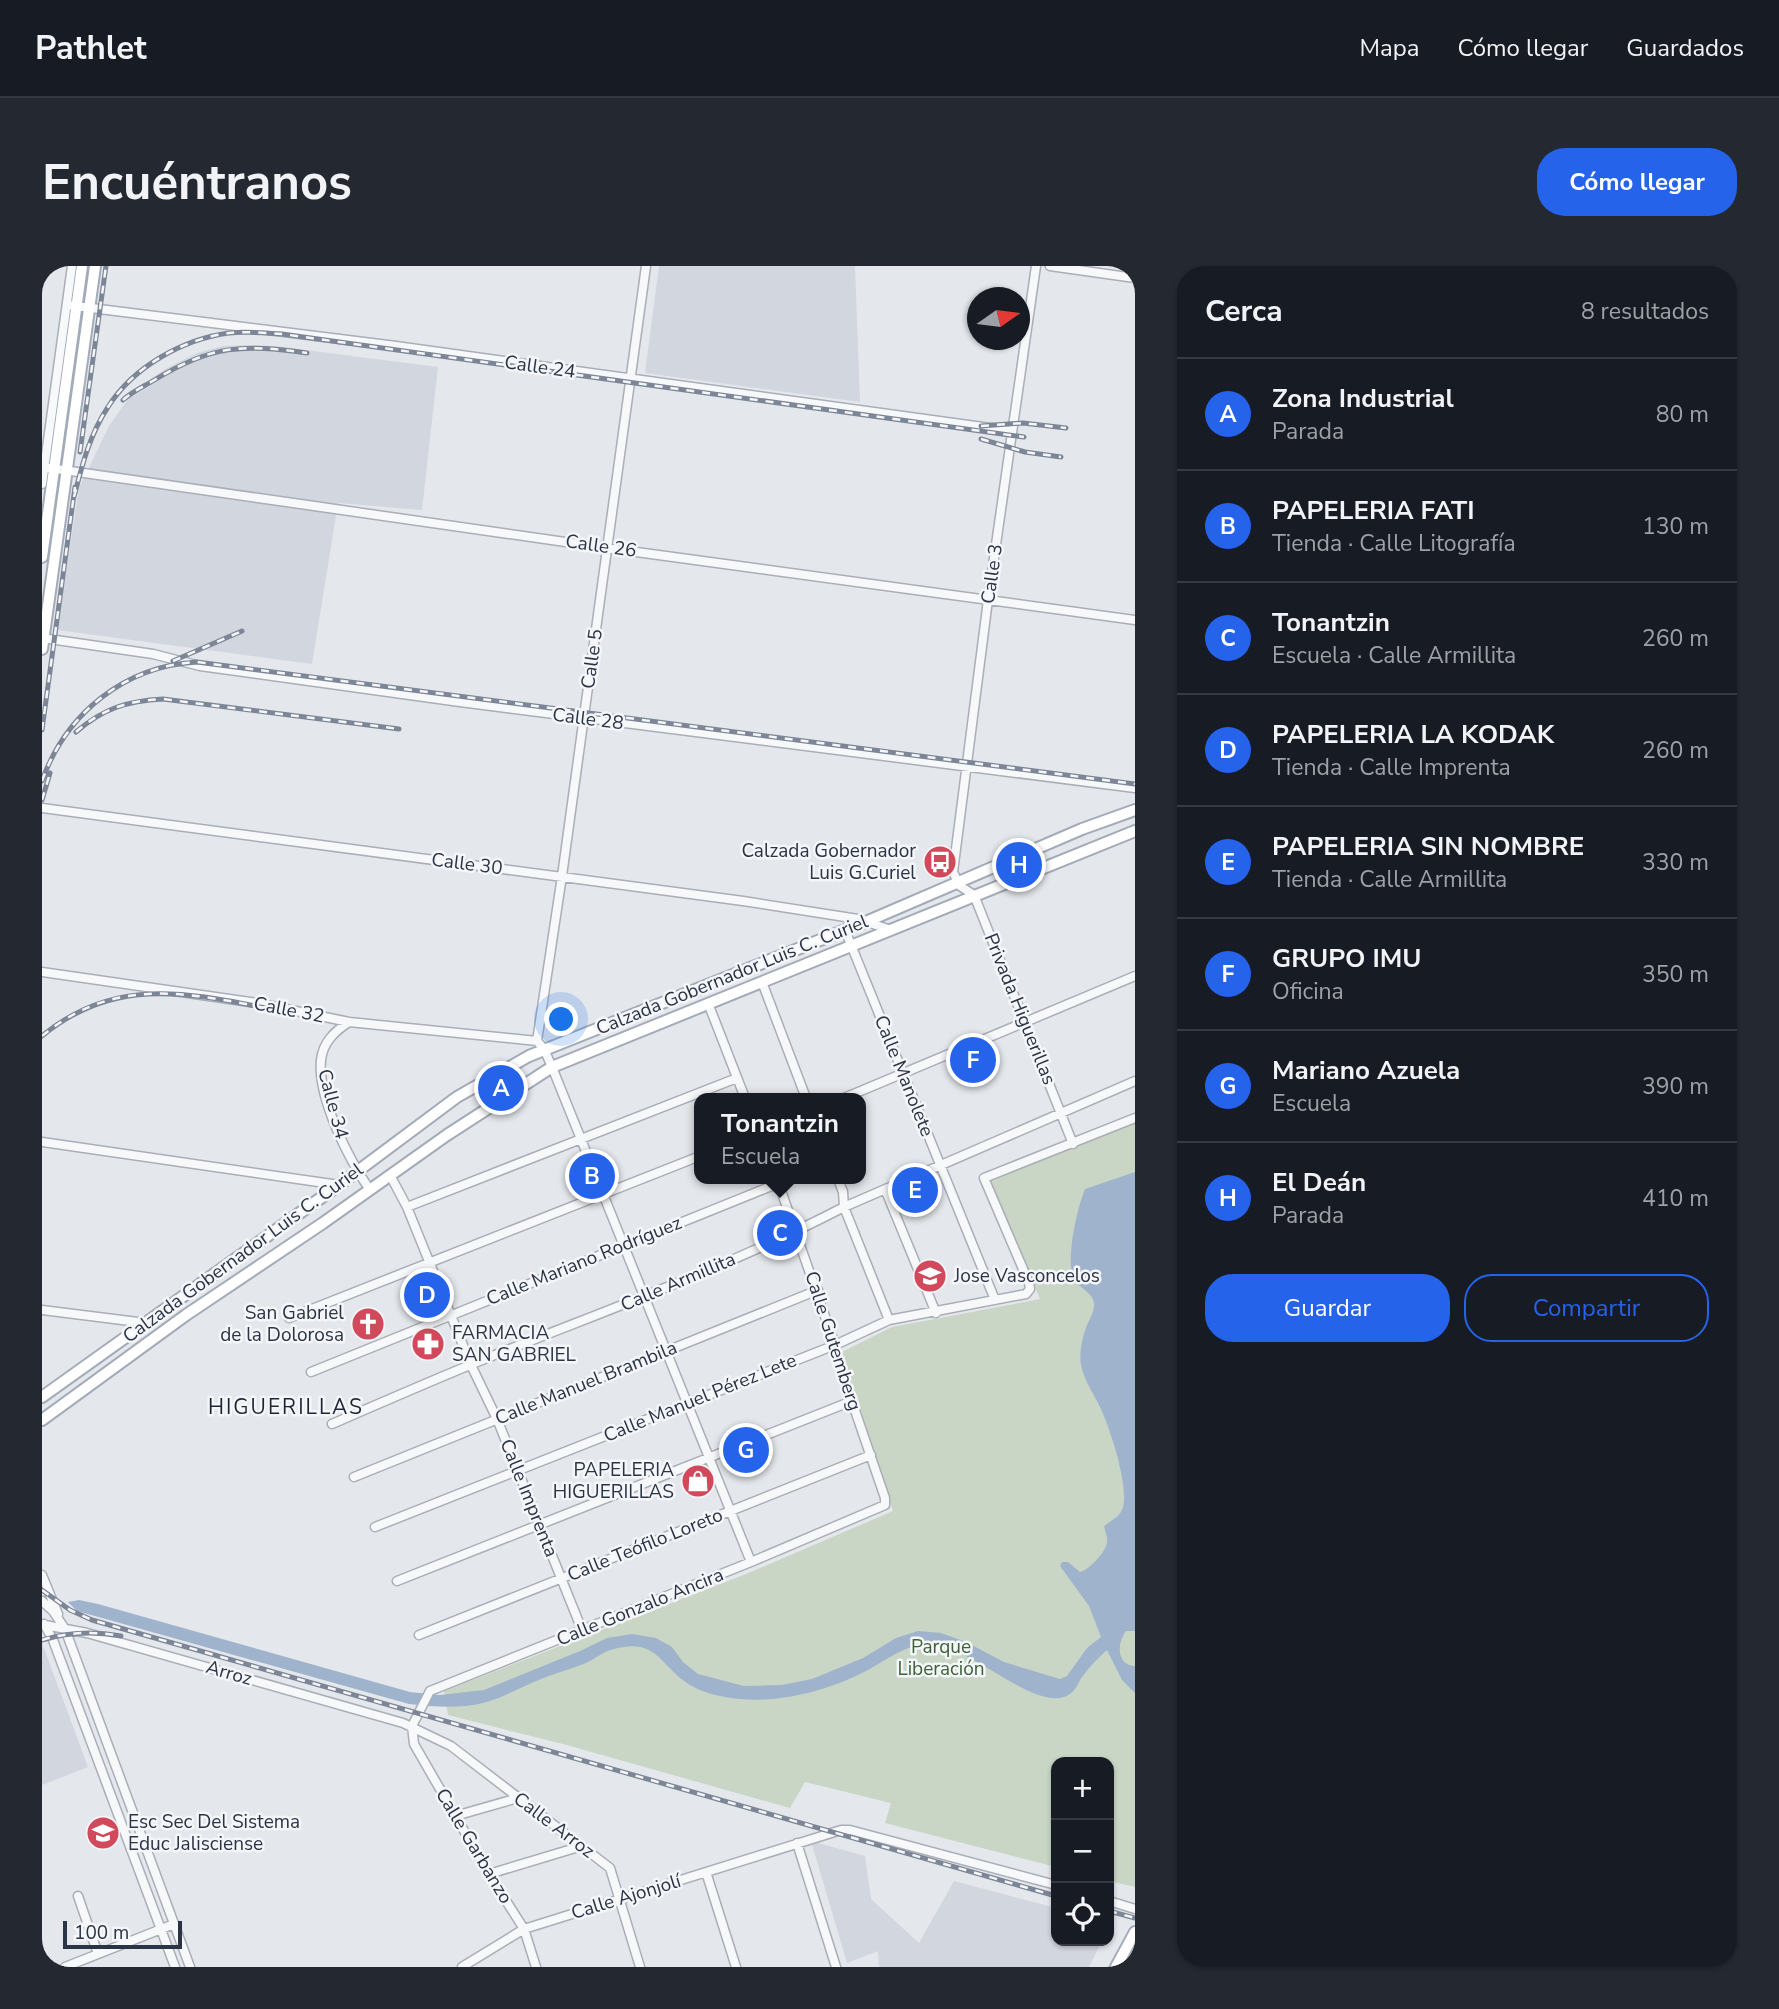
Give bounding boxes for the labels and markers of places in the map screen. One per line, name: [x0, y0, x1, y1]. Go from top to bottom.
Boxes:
place label: Calzada Gobernador Luis G.Curiel: [741, 838, 916, 886]
pin: H: [996, 839, 1042, 891]
bus stop icon: Calzada Gobernador Luis G.Curiel: [921, 843, 959, 881]
pin: F: [950, 1034, 996, 1086]
pin: A: [478, 1062, 524, 1114]
pin: B: [569, 1150, 615, 1202]
pin: E: [892, 1164, 938, 1216]
pin: C: [757, 1207, 803, 1259]
school or university icon: Jose Vasconcelos: [911, 1257, 949, 1295]
place label: Jose Vasconcelos: [953, 1263, 1100, 1289]
pin: D: [404, 1269, 450, 1321]
place label: San Gabriel de la Dolorosa: [220, 1300, 344, 1348]
church icon: San Gabriel de la Dolorosa: [349, 1305, 387, 1343]
place label: FARMACIA SAN GABRIEL: [452, 1320, 577, 1368]
pharmacy icon: FARMACIA SAN GABRIEL: [409, 1325, 447, 1363]
pin: G: [723, 1424, 769, 1476]
place label: PAPELERIA HIGUERILLAS: [553, 1457, 674, 1505]
shop icon: PAPELERIA HIGUERILLAS: [679, 1462, 717, 1500]
place label: Esc Sec Del Sistema Educ Jalisciense: [128, 1809, 300, 1857]
school or university icon: Esc Sec Del Sistema Educ Jalisciense: [84, 1814, 122, 1852]

